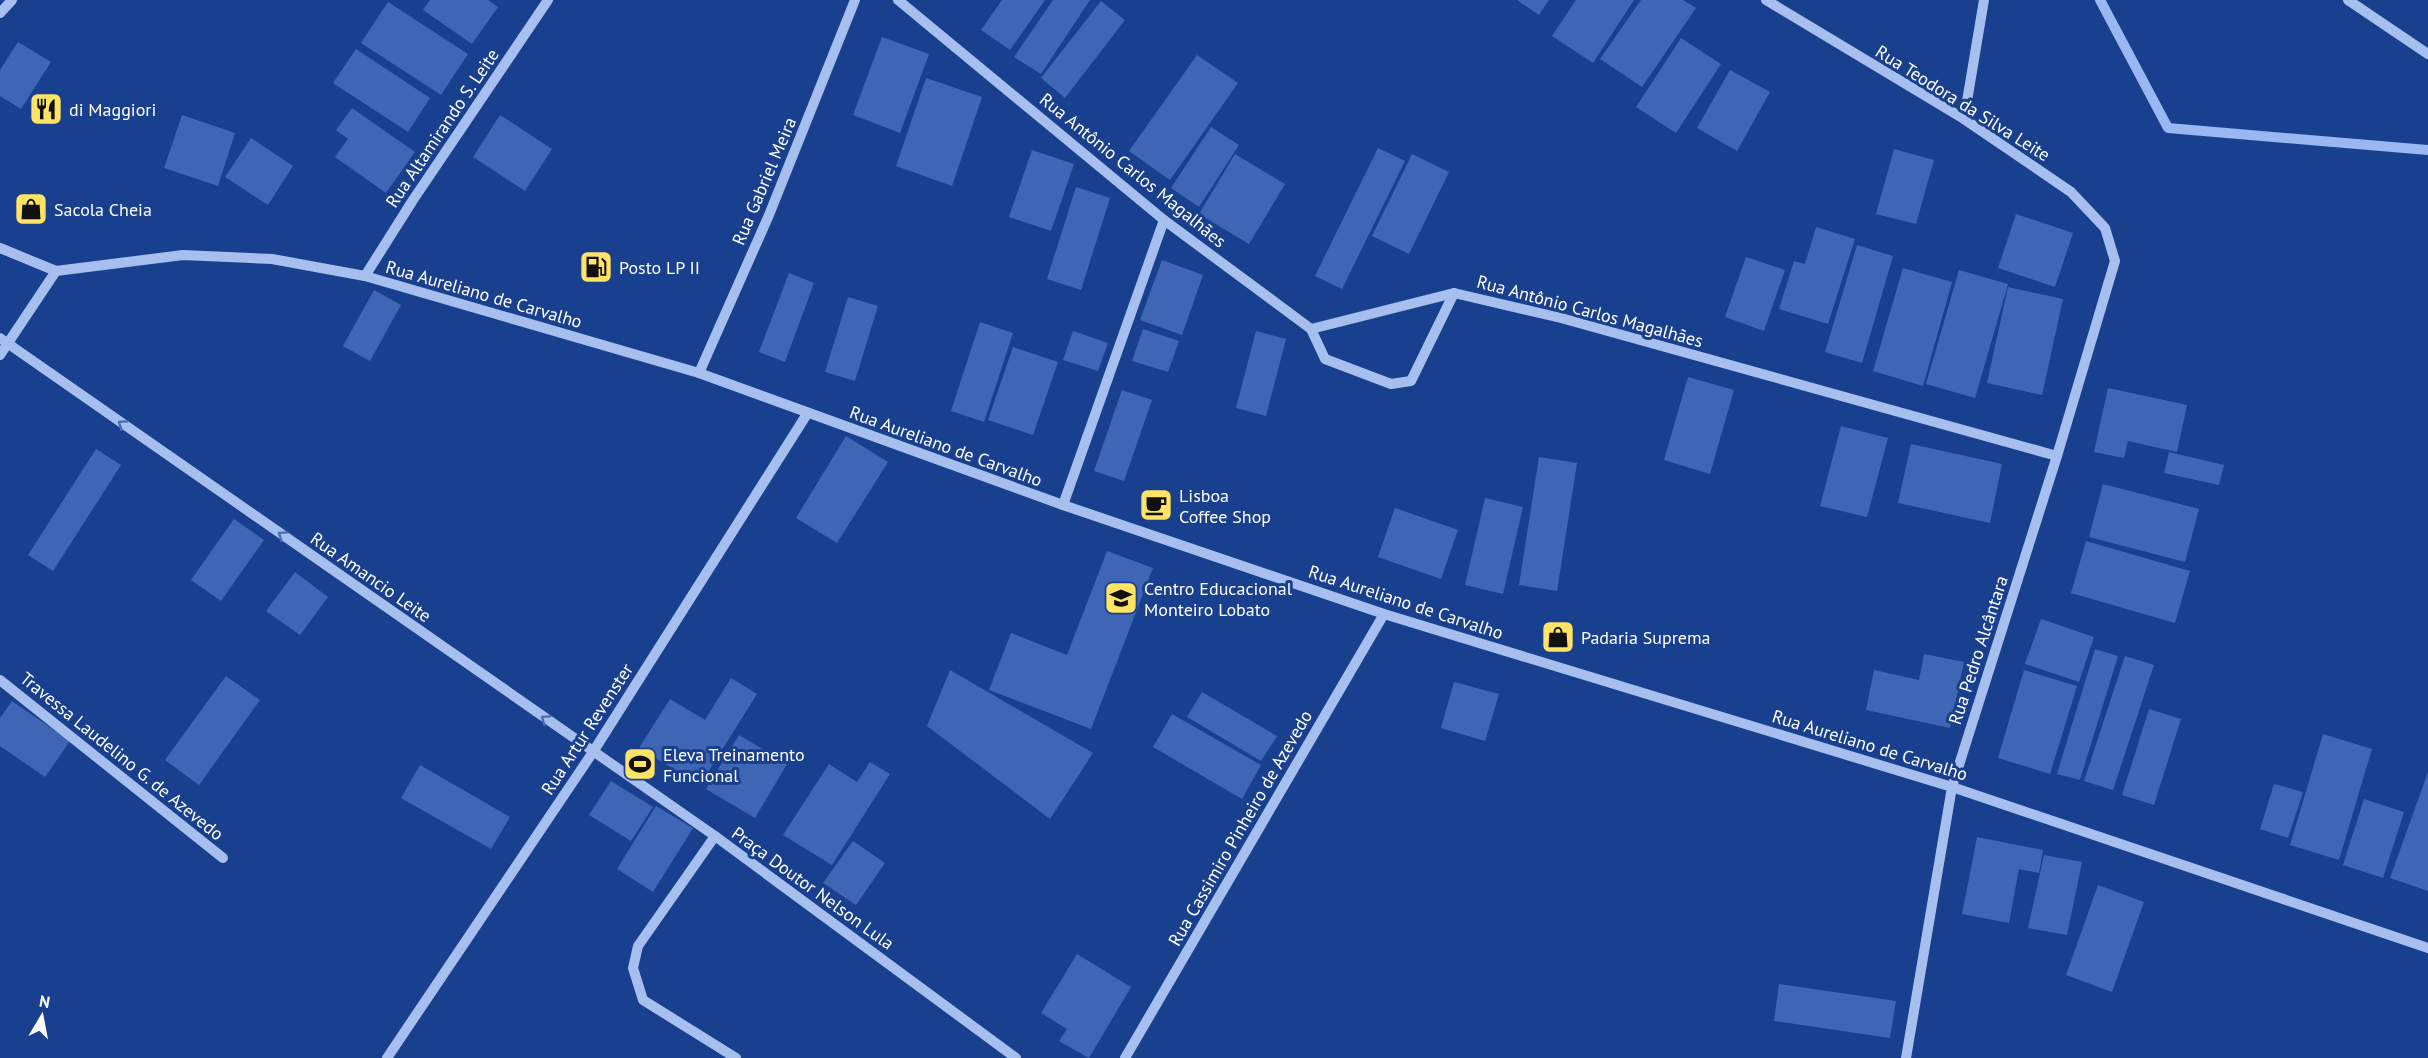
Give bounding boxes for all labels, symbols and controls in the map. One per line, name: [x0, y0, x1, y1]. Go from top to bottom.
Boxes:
street label: Rua Teodora da Silva Leite: [1871, 40, 2055, 166]
street label: Rua Altamirando S. Leite: [380, 44, 504, 212]
street label: Rua Antônio Carlos Magalhães: [1035, 88, 1231, 252]
restaurant icon: di Maggiori: [28, 91, 64, 127]
place label: di Maggiori: [69, 98, 156, 121]
street label: Rua Gabriel Meira: [727, 113, 801, 249]
shop icon: Sacola Cheia: [13, 191, 49, 227]
place label: Sacola Cheia: [54, 198, 152, 221]
fuel station icon: Posto LP II: [578, 249, 614, 285]
street label: Rua Aureliano de Carvalho: [383, 255, 585, 333]
place label: Posto LP II: [619, 256, 700, 279]
street label: Rua Antônio Carlos Magalhães: [1474, 270, 1706, 352]
street label: Rua Aureliano de Carvalho: [847, 400, 1045, 492]
one-way arrow: [117, 420, 128, 431]
place label: Lisboa Coffee Shop: [1179, 484, 1271, 528]
cafe icon: Lisboa Coffee Shop: [1138, 487, 1174, 523]
street label: Rua Amancio Leite: [306, 527, 436, 627]
one-way arrow: [277, 531, 288, 542]
street label: Rua Aureliano de Carvalho: [1306, 560, 1506, 644]
street label: Rua Pedro Alcântara: [1943, 573, 2013, 727]
place label: Centro Educacional Monteiro Lobato: [1144, 577, 1293, 621]
school or university icon: Centro Educacional Monteiro Lobato: [1103, 580, 1139, 616]
shop icon: Padaria Suprema: [1540, 619, 1576, 655]
place label: Padaria Suprema: [1581, 626, 1710, 649]
street label: Rua Artur Revenster: [536, 659, 638, 799]
street label: Travessa Laudelino G. de Azevedo: [16, 667, 228, 845]
street label: Rua Aureliano de Carvalho: [1769, 704, 1971, 786]
street label: Rua Cassimiro Pinheiro de Azevedo: [1163, 706, 1317, 950]
one-way arrow: [541, 715, 552, 726]
place label: Eleva Treinamento Funcional: [663, 743, 805, 787]
sports icon: Eleva Treinamento Funcional: [622, 746, 658, 782]
street label: Praça Doutor Nelson Lula: [727, 821, 899, 955]
north arrow: [12, 986, 72, 1046]
text: N: [38, 990, 52, 1012]

